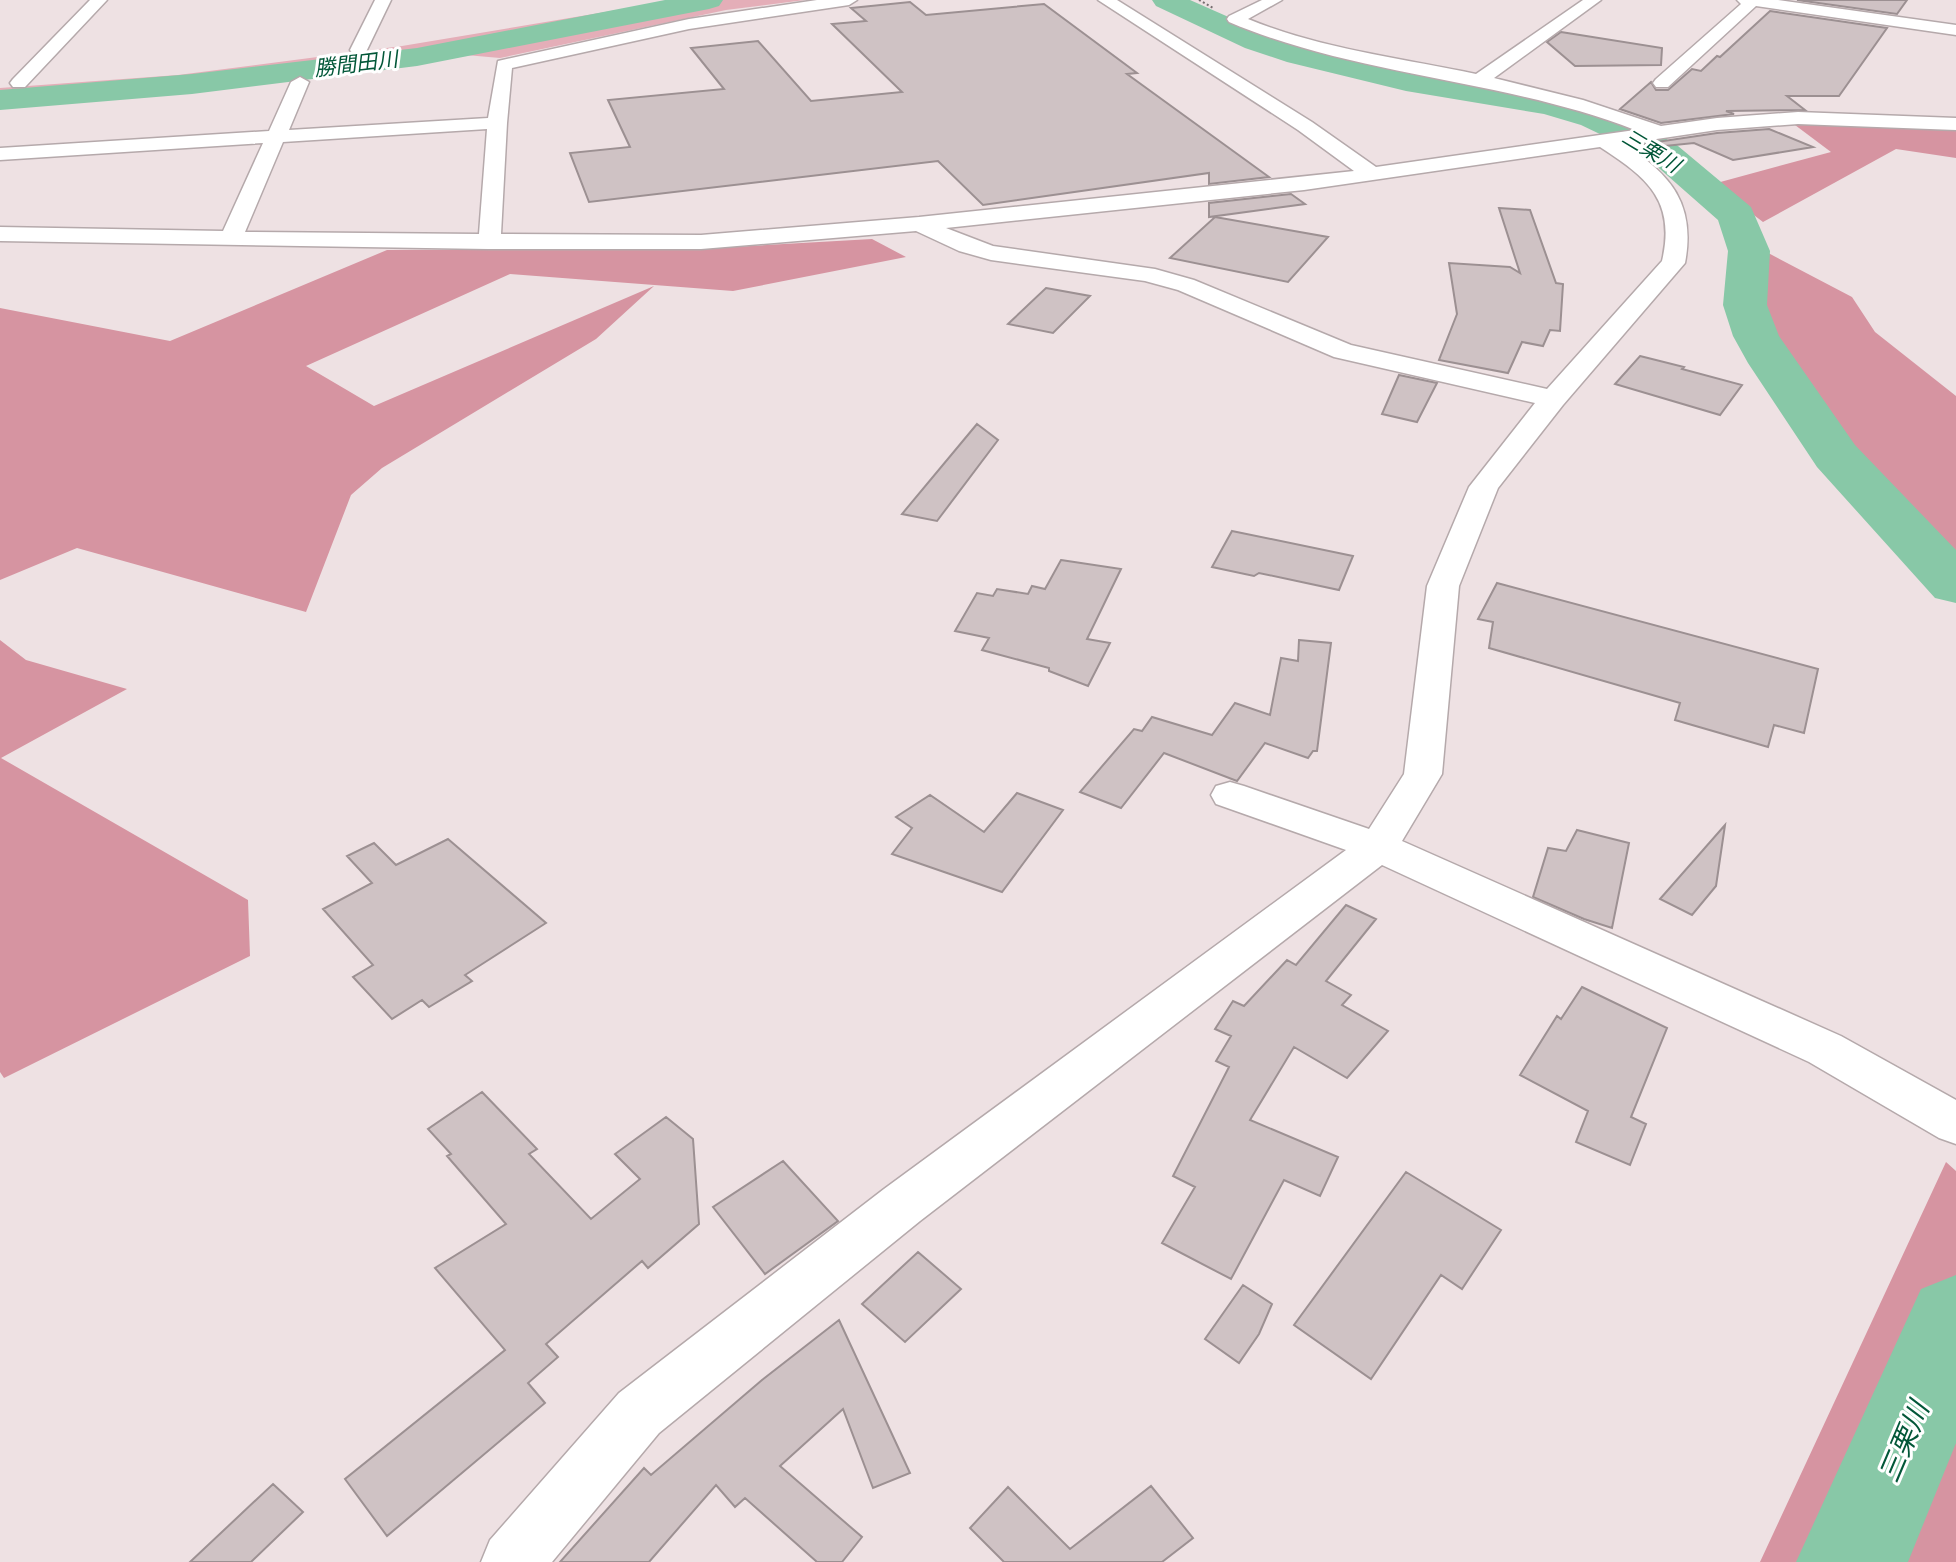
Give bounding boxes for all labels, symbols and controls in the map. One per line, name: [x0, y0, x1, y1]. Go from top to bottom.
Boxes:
water label: 勝間田川: [313, 47, 401, 81]
water label: 三栗川: [1618, 124, 1686, 179]
water label: 三栗川: [1873, 1395, 1936, 1487]

